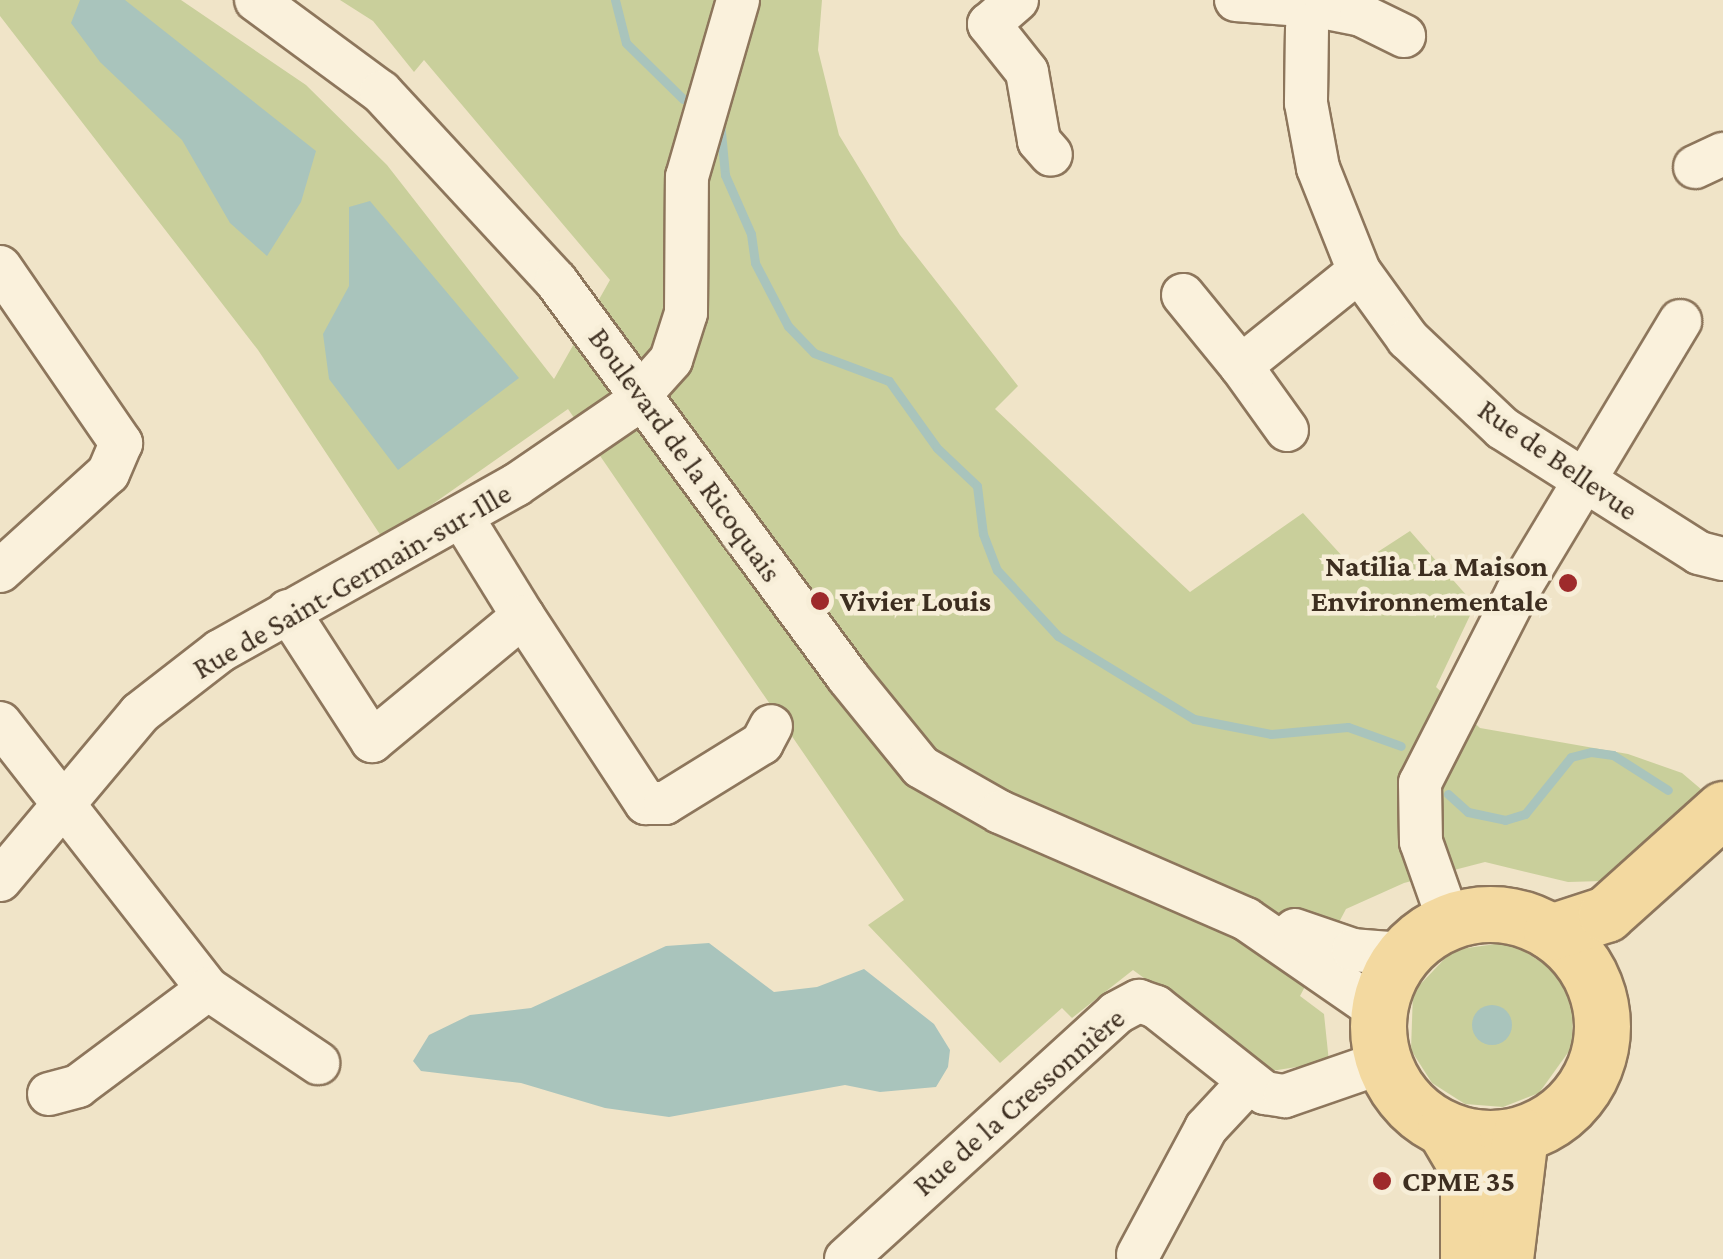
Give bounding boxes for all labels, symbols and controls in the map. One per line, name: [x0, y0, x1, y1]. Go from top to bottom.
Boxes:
street label: Boulevard de la Ricoquais: [581, 321, 789, 589]
street label: Rue de Bellevue: [1471, 392, 1645, 528]
street label: Rue de Saint-Germain-sur-Ille: [187, 475, 517, 687]
place label: Natilia La Maison Environnementale: [1311, 548, 1548, 618]
marker: Natilia La Maison Environnementale: [1557, 572, 1579, 594]
place label: Vivier Louis: [840, 583, 991, 619]
marker: Vivier Louis: [809, 590, 831, 612]
street label: Rue de la Cressonnière: [906, 1000, 1132, 1204]
place label: CPME 35: [1402, 1163, 1515, 1199]
marker: CPME 35: [1371, 1170, 1393, 1192]

